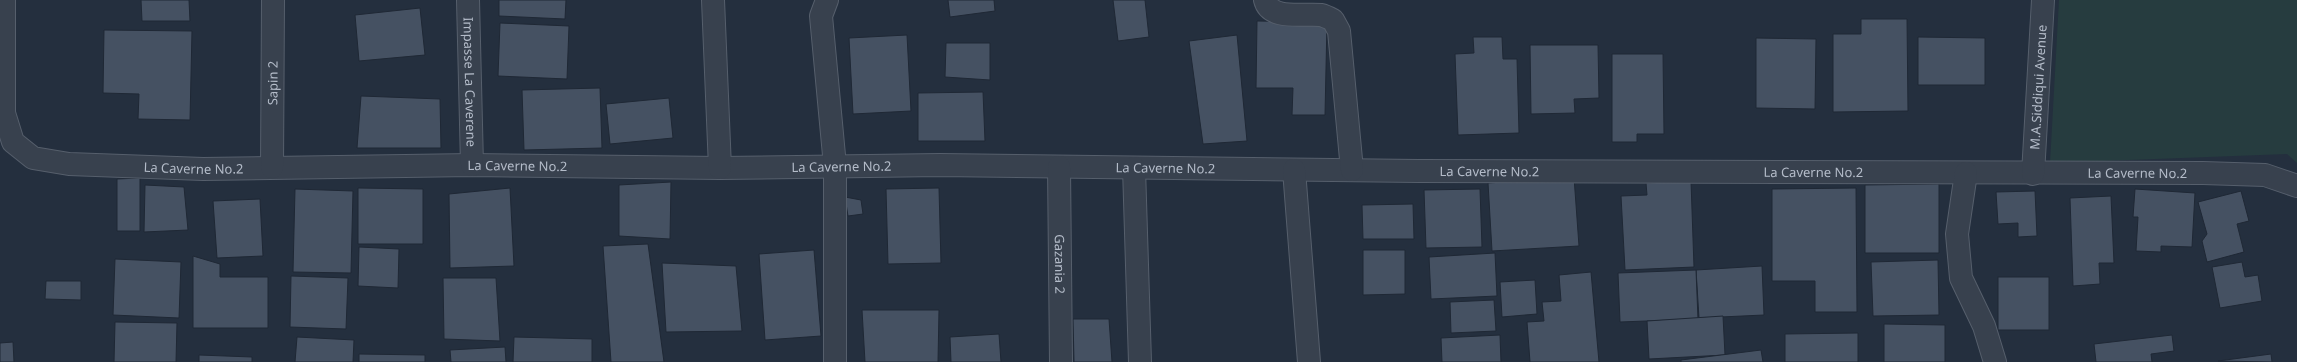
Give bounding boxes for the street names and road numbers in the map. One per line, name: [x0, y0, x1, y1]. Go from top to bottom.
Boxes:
street label: Impasse La Caverene: [459, 17, 481, 147]
street label: M.A.Siddiqui Avenue: [2025, 24, 2051, 150]
street label: Sapin 2: [263, 61, 282, 105]
street label: La Caverne No.2: [467, 156, 567, 175]
street label: La Caverne No.2: [791, 157, 891, 176]
street label: La Caverne No.2: [143, 158, 243, 178]
street label: La Caverne No.2: [1115, 158, 1215, 177]
street label: La Caverne No.2: [1439, 162, 1539, 180]
street label: La Caverne No.2: [1763, 163, 1863, 181]
street label: La Caverne No.2: [2087, 164, 2187, 182]
street label: Gazania 2: [1051, 234, 1069, 294]

